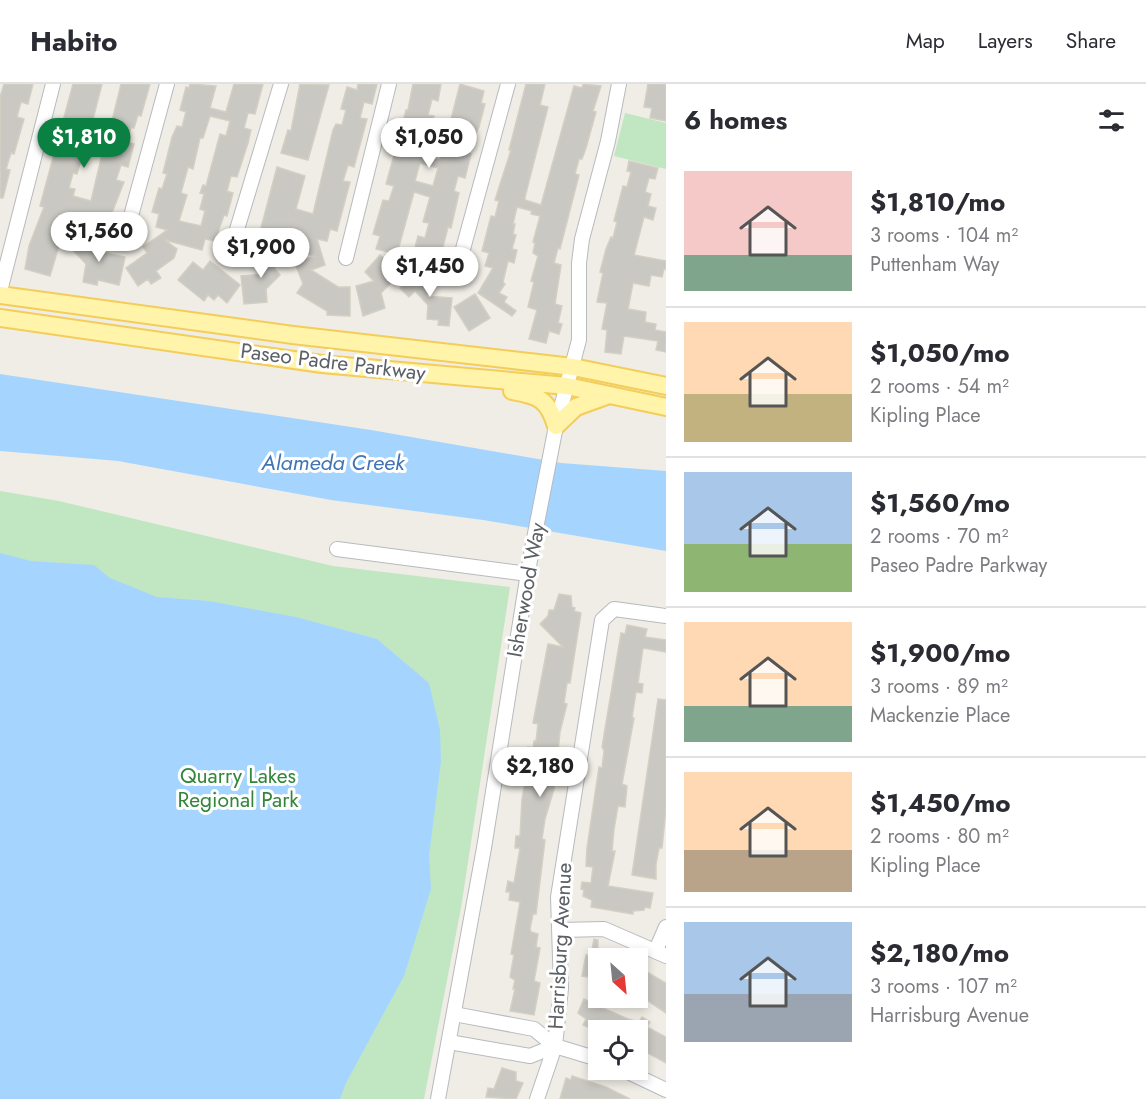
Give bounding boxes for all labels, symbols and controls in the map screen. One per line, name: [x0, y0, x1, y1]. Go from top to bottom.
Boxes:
text: Habito: [30, 21, 118, 62]
text: Map: [906, 26, 945, 56]
text: Layers: [978, 26, 1033, 56]
text: Share: [1066, 26, 1116, 56]
text: 6 homes: [684, 101, 787, 139]
icon: filters: [1095, 104, 1128, 137]
pin: $1,810: [35, 118, 133, 169]
pin: $1,050: [380, 118, 478, 169]
text: $1,810: [51, 123, 117, 152]
text: $1,050: [395, 123, 463, 152]
text: $1,810/mo: [870, 183, 1005, 221]
icon: home: [732, 195, 804, 267]
pin: $1,560: [50, 212, 148, 263]
text: $1,560: [65, 217, 133, 246]
text: 3 rooms · 104 m²: [870, 221, 1018, 250]
pin: $1,900: [212, 228, 310, 279]
text: $1,900: [227, 233, 295, 262]
pin: $1,450: [381, 247, 479, 298]
text: Puttenham Way: [870, 250, 999, 279]
text: $1,450: [395, 252, 465, 281]
text: $1,050/mo: [870, 334, 1010, 372]
street label: Paseo Padre Parkway: [239, 336, 428, 388]
icon: home: [732, 346, 804, 418]
text: 2 rooms · 54 m²: [870, 372, 1009, 401]
text: Kipling Place: [870, 401, 981, 430]
water label: Alameda Creek: [261, 446, 406, 478]
text: $1,560/mo: [870, 484, 1010, 522]
icon: home: [732, 496, 804, 568]
street label: Isherwood Way: [499, 519, 553, 660]
text: 2 rooms · 70 m²: [870, 522, 1008, 551]
text: Paseo Padre Parkway: [870, 551, 1047, 580]
text: $1,900/mo: [870, 634, 1010, 672]
icon: home: [732, 646, 804, 718]
text: 3 rooms · 89 m²: [870, 672, 1008, 701]
text: Mackenzie Place: [870, 701, 1010, 730]
pin: $2,180: [491, 747, 589, 798]
text: $2,180: [506, 752, 574, 781]
park label: Quarry Lakes Regional Park: [177, 761, 299, 815]
text: $1,450/mo: [870, 784, 1011, 822]
icon: home: [732, 796, 804, 868]
text: 2 rooms · 80 m²: [870, 822, 1009, 851]
text: Kipling Place: [870, 851, 981, 880]
street label: Harrisburg Avenue: [541, 862, 579, 1030]
text: $2,180/mo: [870, 934, 1009, 972]
icon: home: [732, 946, 804, 1018]
north arrow: [588, 948, 648, 1008]
map controls: [588, 948, 648, 1080]
text: 3 rooms · 107 m²: [870, 972, 1017, 1001]
text: Harrisburg Avenue: [870, 1001, 1029, 1030]
button: locate: [588, 1020, 648, 1080]

